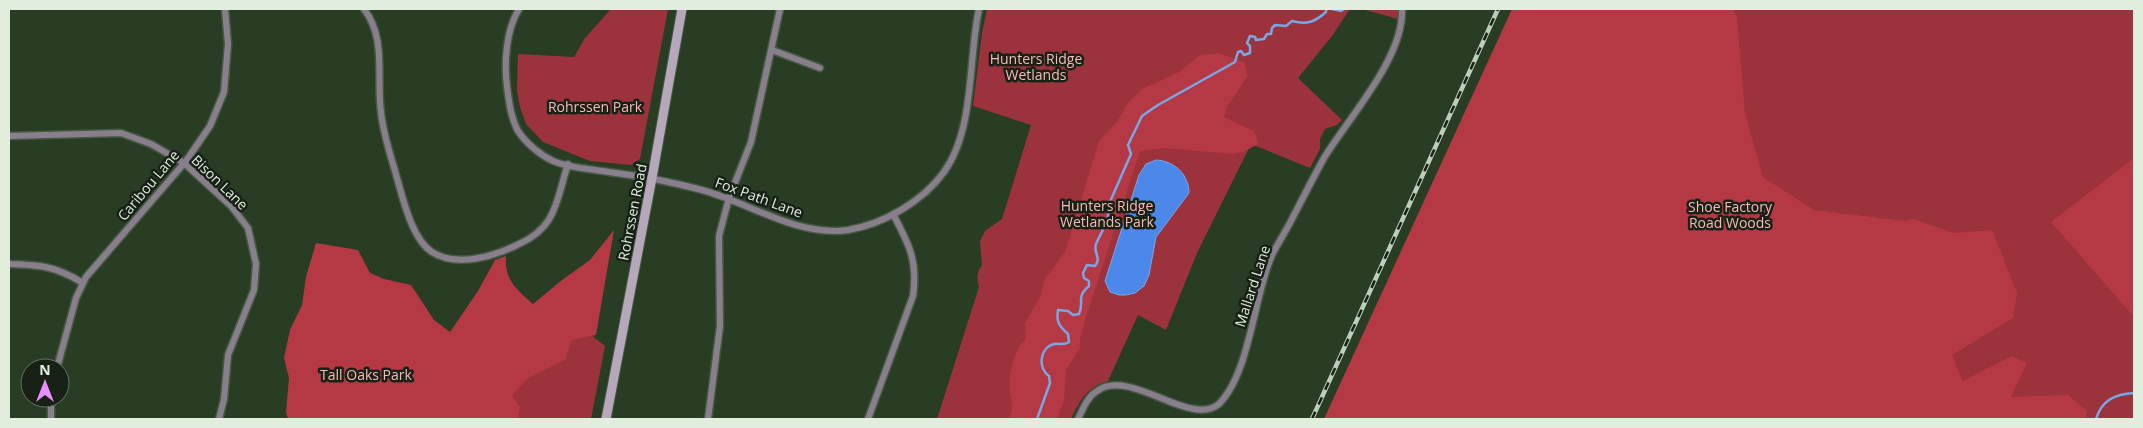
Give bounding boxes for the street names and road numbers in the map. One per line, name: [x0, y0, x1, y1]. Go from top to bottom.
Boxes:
street label: Caribou Lane: [113, 146, 183, 224]
street label: Bison Lane: [188, 150, 252, 214]
street label: Rohrssen Road: [613, 162, 651, 262]
street label: Fox Path Lane: [713, 172, 805, 222]
street label: Mallard Lane: [1230, 243, 1274, 329]

